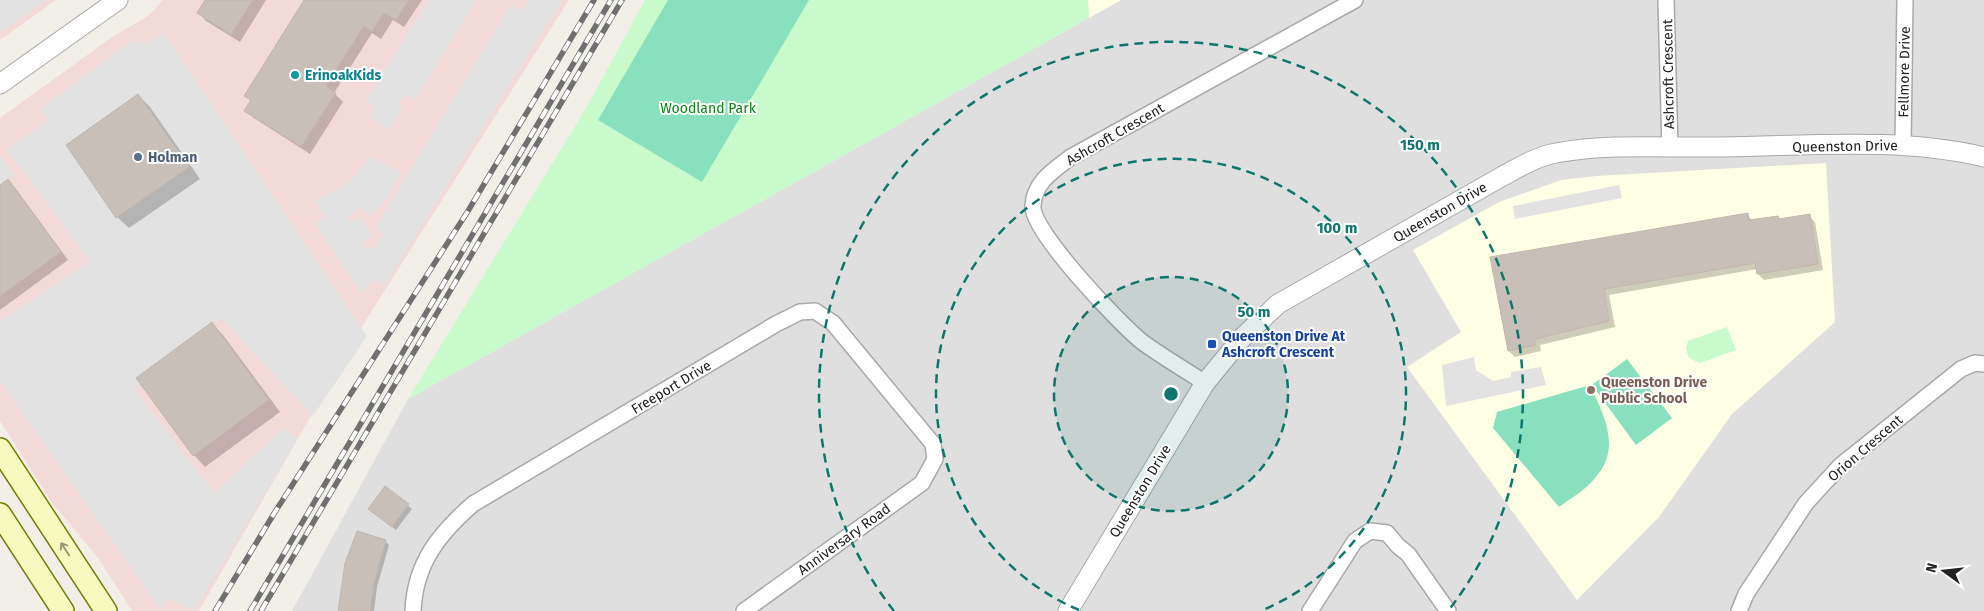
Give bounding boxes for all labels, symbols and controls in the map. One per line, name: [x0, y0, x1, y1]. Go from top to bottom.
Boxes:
street label: Ashcroft Crescent: [1659, 18, 1678, 129]
street label: Fellmore Drive: [1895, 26, 1914, 118]
place label: ErinoakKids: [305, 67, 382, 84]
marker: ErinoakKids: [289, 69, 301, 81]
street label: Ashcroft Crescent: [1063, 99, 1168, 169]
park label: Woodland Park: [660, 100, 757, 117]
text: 150 m: [1400, 136, 1440, 154]
street label: Queenston Drive: [1792, 137, 1898, 156]
place label: Holman: [148, 149, 197, 166]
marker: Holman: [132, 151, 144, 163]
street label: Queenston Drive: [1390, 179, 1490, 246]
text: 100 m: [1317, 219, 1357, 237]
text: 50 m: [1237, 303, 1271, 321]
place label: Queenston Drive At Ashcroft Crescent: [1221, 328, 1346, 361]
marker: Queenston Drive At Ashcroft Crescent: [1206, 338, 1218, 350]
street label: Freeport Drive: [628, 357, 714, 418]
place label: Queenston Drive Public School: [1601, 374, 1707, 407]
marker: Queenston Drive Public School: [1585, 384, 1597, 396]
centre of rings: [1162, 385, 1180, 403]
street label: Orion Crescent: [1825, 411, 1907, 485]
street label: Queenston Drive: [1106, 442, 1175, 541]
street label: Anniversary Road: [795, 500, 894, 579]
one-way arrow: [60, 542, 70, 556]
north arrow: [1919, 546, 1969, 596]
text: N: [1923, 561, 1941, 574]

